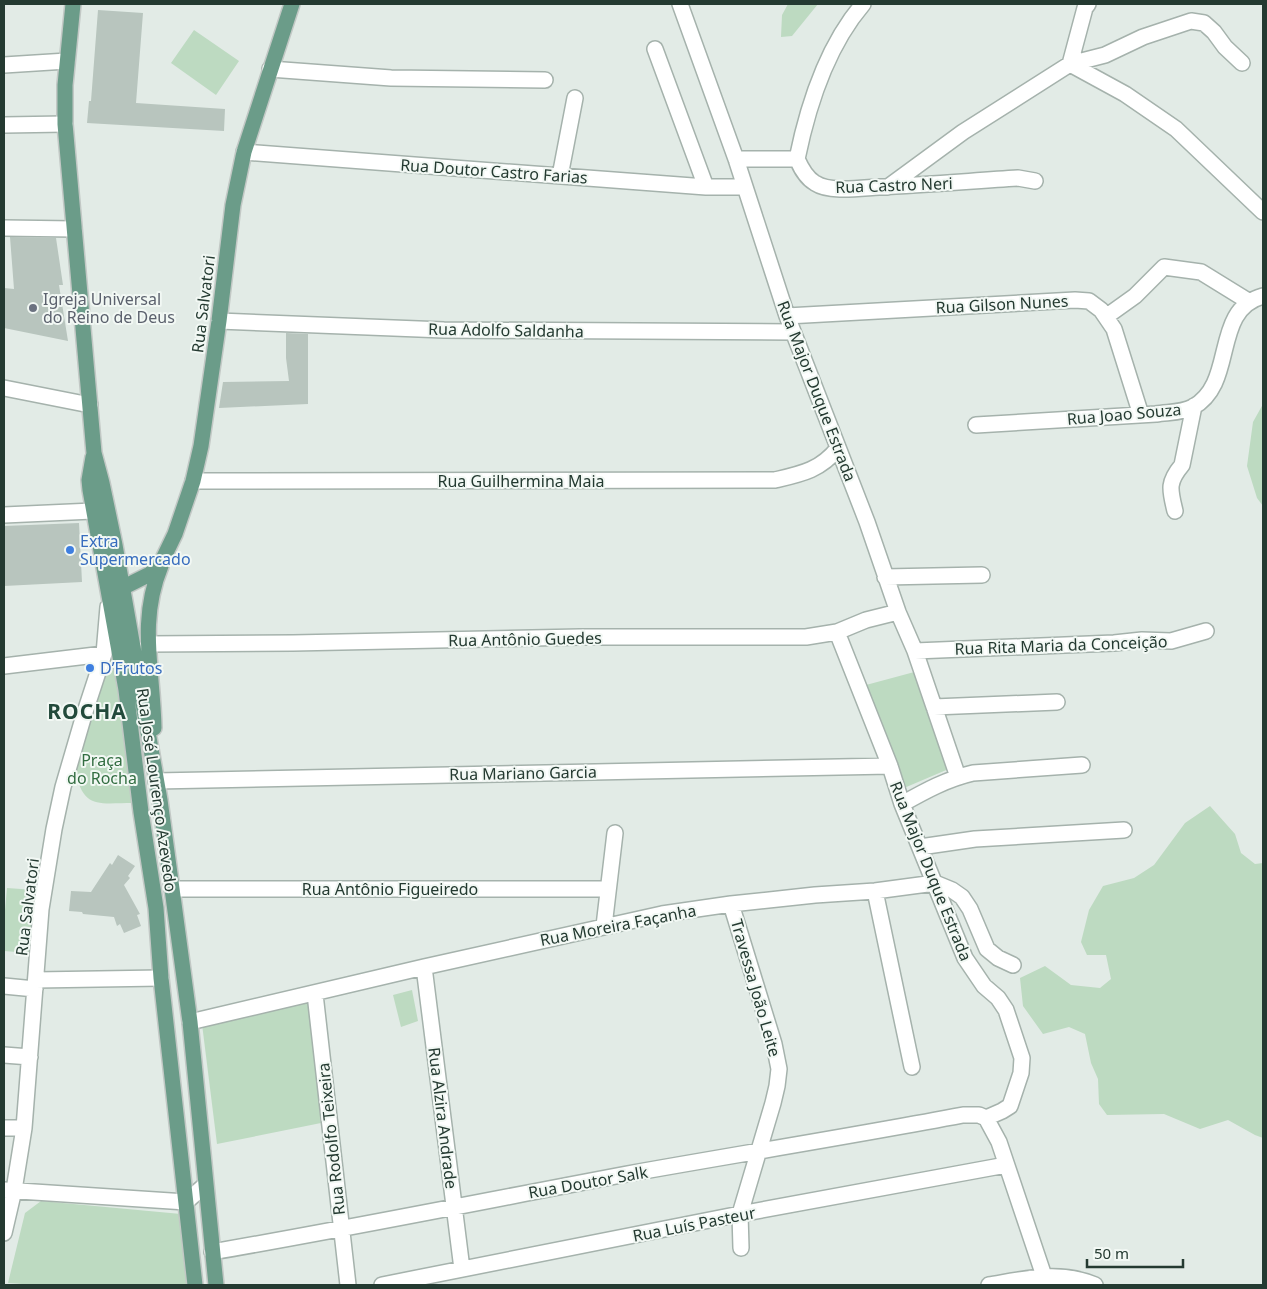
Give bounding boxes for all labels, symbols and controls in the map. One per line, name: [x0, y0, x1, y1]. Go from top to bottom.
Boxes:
street label: Rua Doutor Castro Farias: [400, 153, 588, 189]
street label: Rua Castro Neri: [835, 172, 953, 198]
street label: Rua Salvatori: [186, 254, 220, 354]
place label: Igreja Universal do Reino de Deus: [43, 288, 175, 328]
street label: Rua Gilson Nunes: [935, 290, 1069, 318]
street label: Rua Major Duque Estrada: [772, 297, 862, 485]
marker: Igreja Universal do Reino de Deus: [27, 302, 39, 314]
street label: Rua Adolfo Saldanha: [428, 318, 584, 342]
street label: Rua Joao Souza: [1066, 398, 1182, 430]
street label: Rua Guilhermina Maia: [438, 470, 605, 492]
place label: Extra Supermercado: [80, 530, 191, 570]
marker: Extra Supermercado: [64, 544, 76, 556]
street label: Rua Antônio Guedes: [448, 627, 602, 651]
street label: Rua Rita Maria da Conceição: [954, 630, 1168, 660]
place label: D’Frutos: [100, 657, 162, 679]
marker: D’Frutos: [84, 662, 96, 674]
street label: Rua José Lourenço Azevedo: [132, 687, 182, 893]
district label: ROCHA: [47, 697, 127, 725]
park label: Praça do Rocha: [67, 749, 137, 789]
street label: Rua Mariano Garcia: [449, 761, 597, 785]
street label: Rua Major Duque Estrada: [885, 778, 977, 964]
street label: Rua Salvatori: [10, 857, 44, 957]
street label: Rua Antônio Figueiredo: [302, 878, 478, 900]
street label: Rua Moreira Façanha: [538, 899, 698, 951]
street label: Travessa João Leite: [726, 917, 786, 1059]
street label: Rua Alzira Andrade: [423, 1046, 463, 1190]
street label: Rua Rodolfo Teixeira: [312, 1062, 350, 1216]
street label: Rua Doutor Salk: [527, 1161, 650, 1203]
street label: Rua Luís Pasteur: [631, 1201, 758, 1247]
scale bar: [1087, 1236, 1183, 1268]
text: 50 m: [1094, 1243, 1129, 1263]

